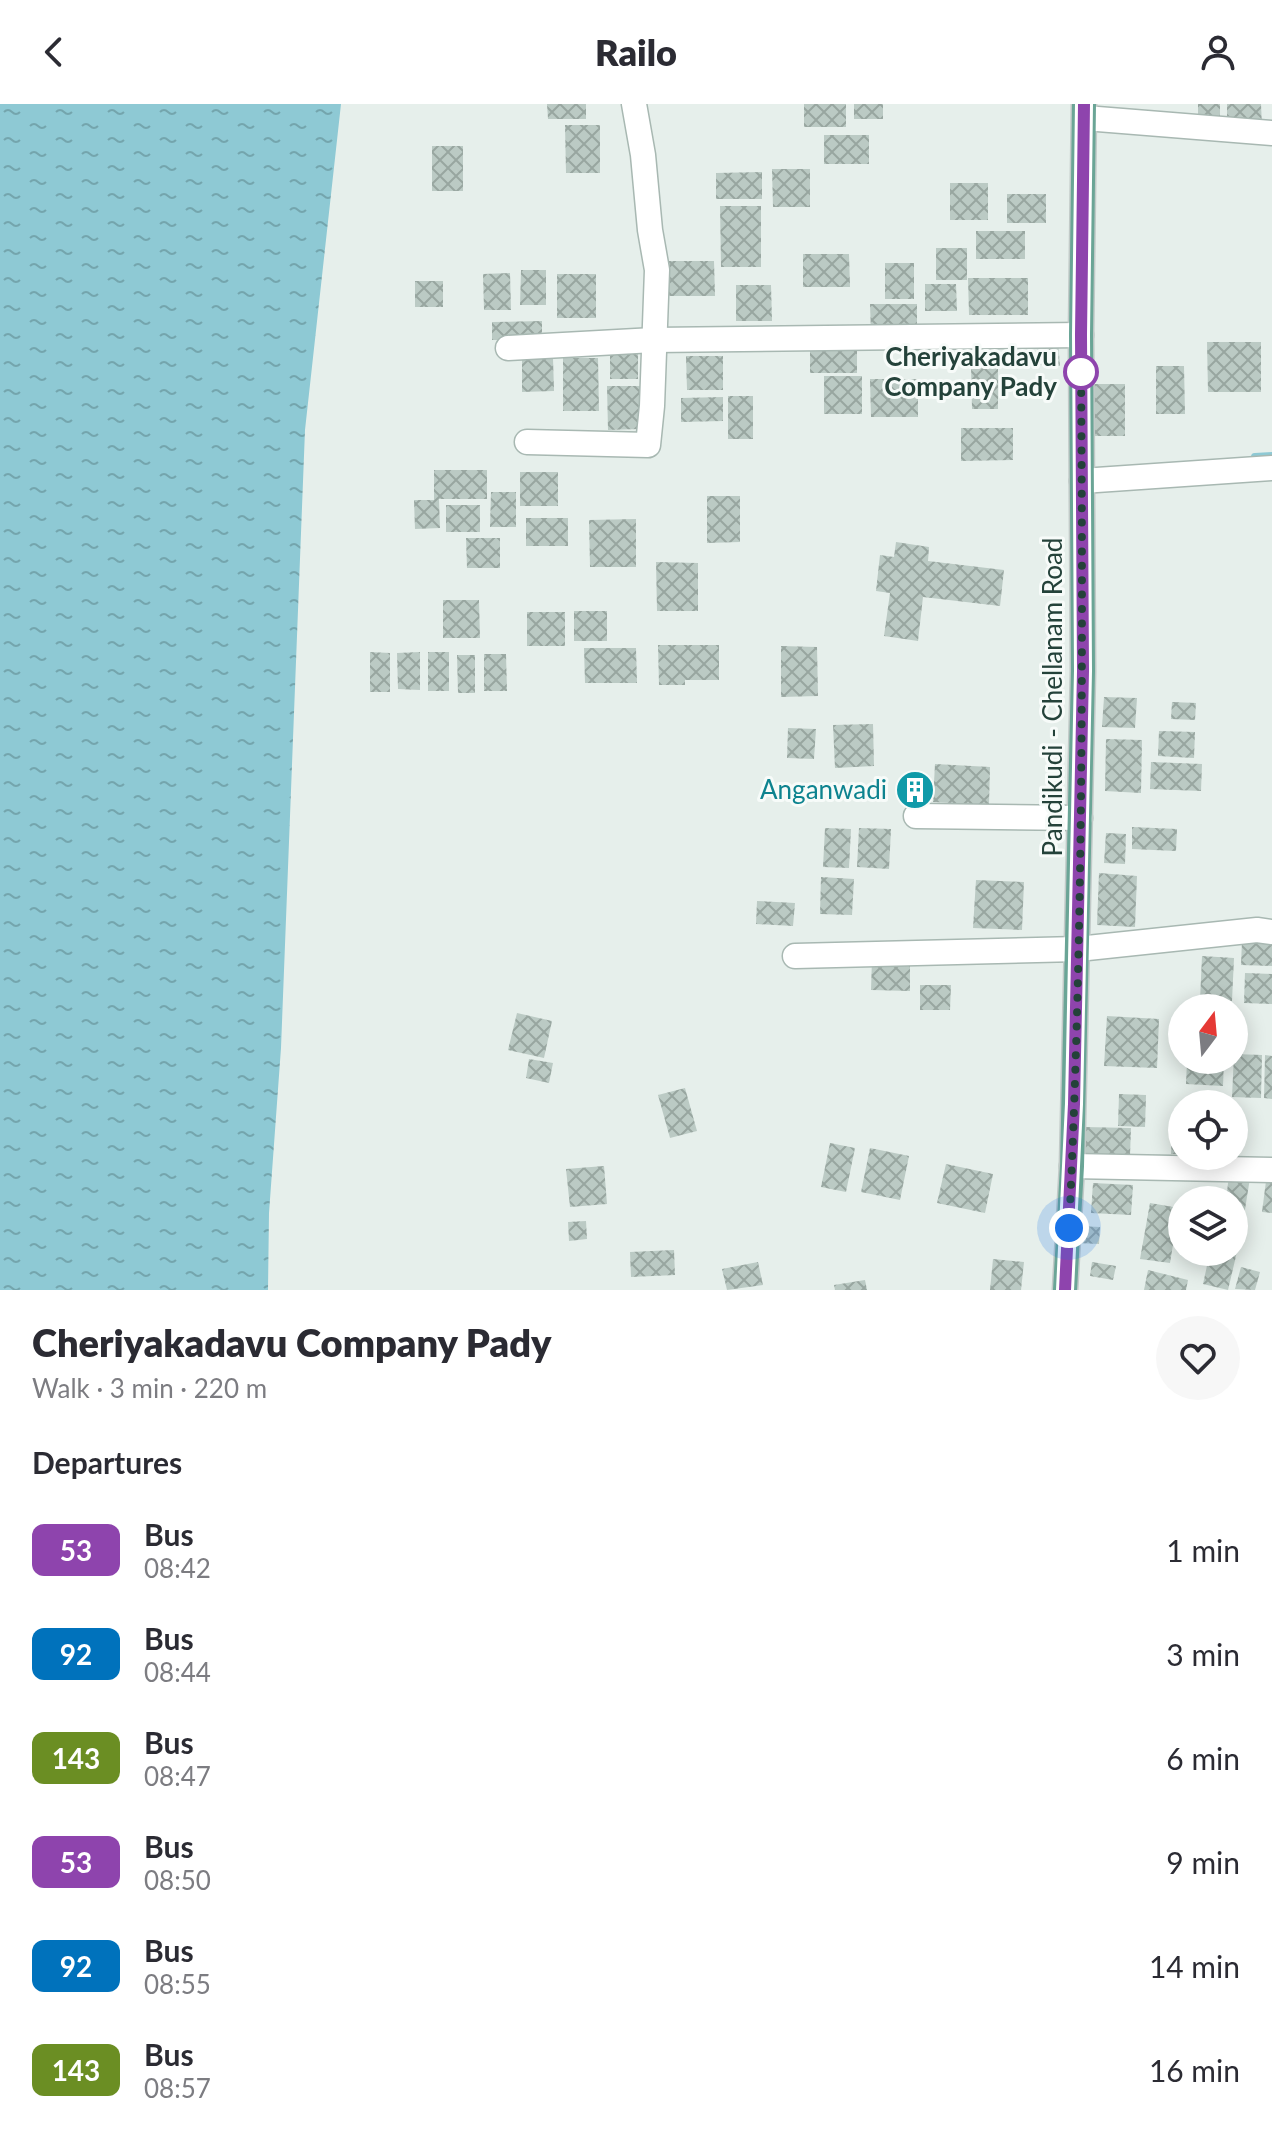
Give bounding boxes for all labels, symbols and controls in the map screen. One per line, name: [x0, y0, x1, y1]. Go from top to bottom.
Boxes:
icon: back: [32, 30, 76, 74]
text: Railo: [595, 30, 677, 74]
icon: person: [1196, 30, 1240, 74]
place label: Cheriyakadavu Company Pady: [884, 340, 1057, 402]
marker: Cheriyakadavu Company Pady: [1064, 355, 1098, 389]
street label: Pandikudi - Chellanam Road: [1036, 538, 1068, 856]
building icon: Anganwadi: [894, 769, 936, 811]
place label: Anganwadi: [760, 773, 887, 805]
north arrow: [1168, 994, 1248, 1074]
map controls: [1168, 994, 1248, 1266]
button: locate: [1168, 1090, 1248, 1170]
button: layers: [1168, 1186, 1248, 1266]
your location: [1049, 1208, 1089, 1248]
button: heart: [1156, 1316, 1240, 1400]
text: Cheriyakadavu Company Pady: [32, 1319, 551, 1365]
text: Walk · 3 min · 220 m: [32, 1372, 267, 1404]
text: Departures: [32, 1444, 182, 1480]
text: Bus: [144, 1516, 194, 1552]
text: 1 min: [1166, 1532, 1240, 1568]
text: 53: [60, 1533, 92, 1567]
text: 08:42: [144, 1552, 211, 1584]
text: Bus: [144, 1620, 194, 1656]
text: 3 min: [1166, 1636, 1240, 1672]
text: 92: [60, 1637, 92, 1671]
text: 08:44: [144, 1656, 211, 1688]
text: Bus: [144, 1724, 194, 1760]
text: 6 min: [1166, 1740, 1240, 1776]
text: 143: [52, 1741, 100, 1775]
text: 08:47: [144, 1760, 211, 1792]
text: Bus: [144, 1828, 194, 1864]
text: 9 min: [1166, 1844, 1240, 1880]
text: 53: [60, 1845, 92, 1879]
text: 08:50: [144, 1864, 211, 1896]
text: Bus: [144, 1932, 194, 1968]
text: 14 min: [1149, 1948, 1240, 1984]
text: 92: [60, 1949, 92, 1983]
text: 08:55: [144, 1968, 211, 2000]
text: Bus: [144, 2036, 194, 2072]
text: 16 min: [1149, 2052, 1240, 2088]
text: 143: [52, 2053, 100, 2087]
text: 08:57: [144, 2072, 211, 2104]

